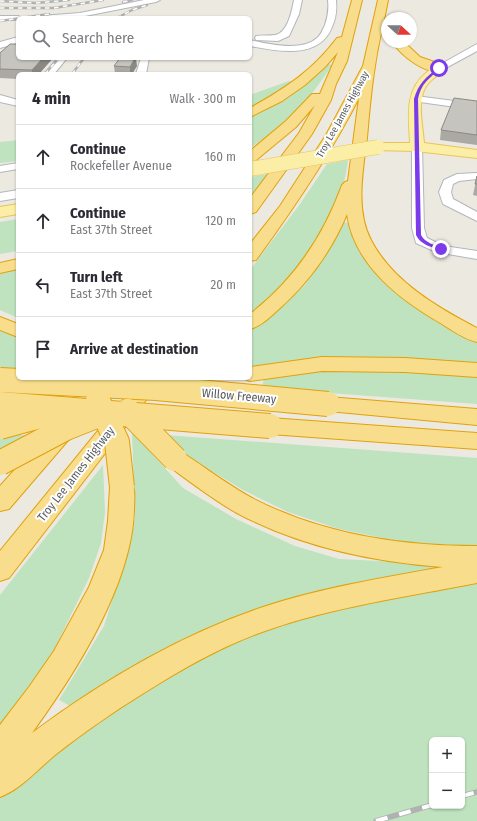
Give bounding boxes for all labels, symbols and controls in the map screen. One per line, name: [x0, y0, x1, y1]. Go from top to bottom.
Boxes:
north arrow: [381, 12, 417, 48]
search box: [16, 16, 252, 60]
icon: search: [30, 27, 52, 49]
text: Search here: [62, 29, 134, 47]
route start: [430, 59, 448, 77]
street label: Troy Lee James Highway: [314, 69, 372, 160]
text: 4 min: [32, 88, 71, 109]
text: Walk · 300 m: [170, 91, 236, 106]
text: Continue: [70, 140, 126, 158]
icon: ahead: [32, 146, 54, 168]
text: 160 m: [205, 149, 236, 164]
text: Rockefeller Avenue: [70, 158, 172, 173]
text: Continue: [70, 204, 126, 222]
icon: ahead: [32, 210, 54, 232]
text: 120 m: [205, 213, 236, 228]
text: East 37th Street: [70, 222, 152, 237]
route end: [432, 240, 450, 258]
text: Turn left: [70, 268, 123, 286]
icon: left: [32, 274, 54, 296]
text: 20 m: [210, 277, 236, 292]
text: East 37th Street: [70, 286, 152, 301]
icon: arrive: [32, 338, 54, 360]
text: Arrive at destination: [70, 340, 198, 358]
street label: Willow Freeway: [201, 386, 277, 406]
street label: Troy Lee James Highway: [35, 423, 118, 524]
map controls: [429, 737, 465, 809]
button: +: [429, 737, 465, 773]
button: −: [429, 773, 465, 809]

